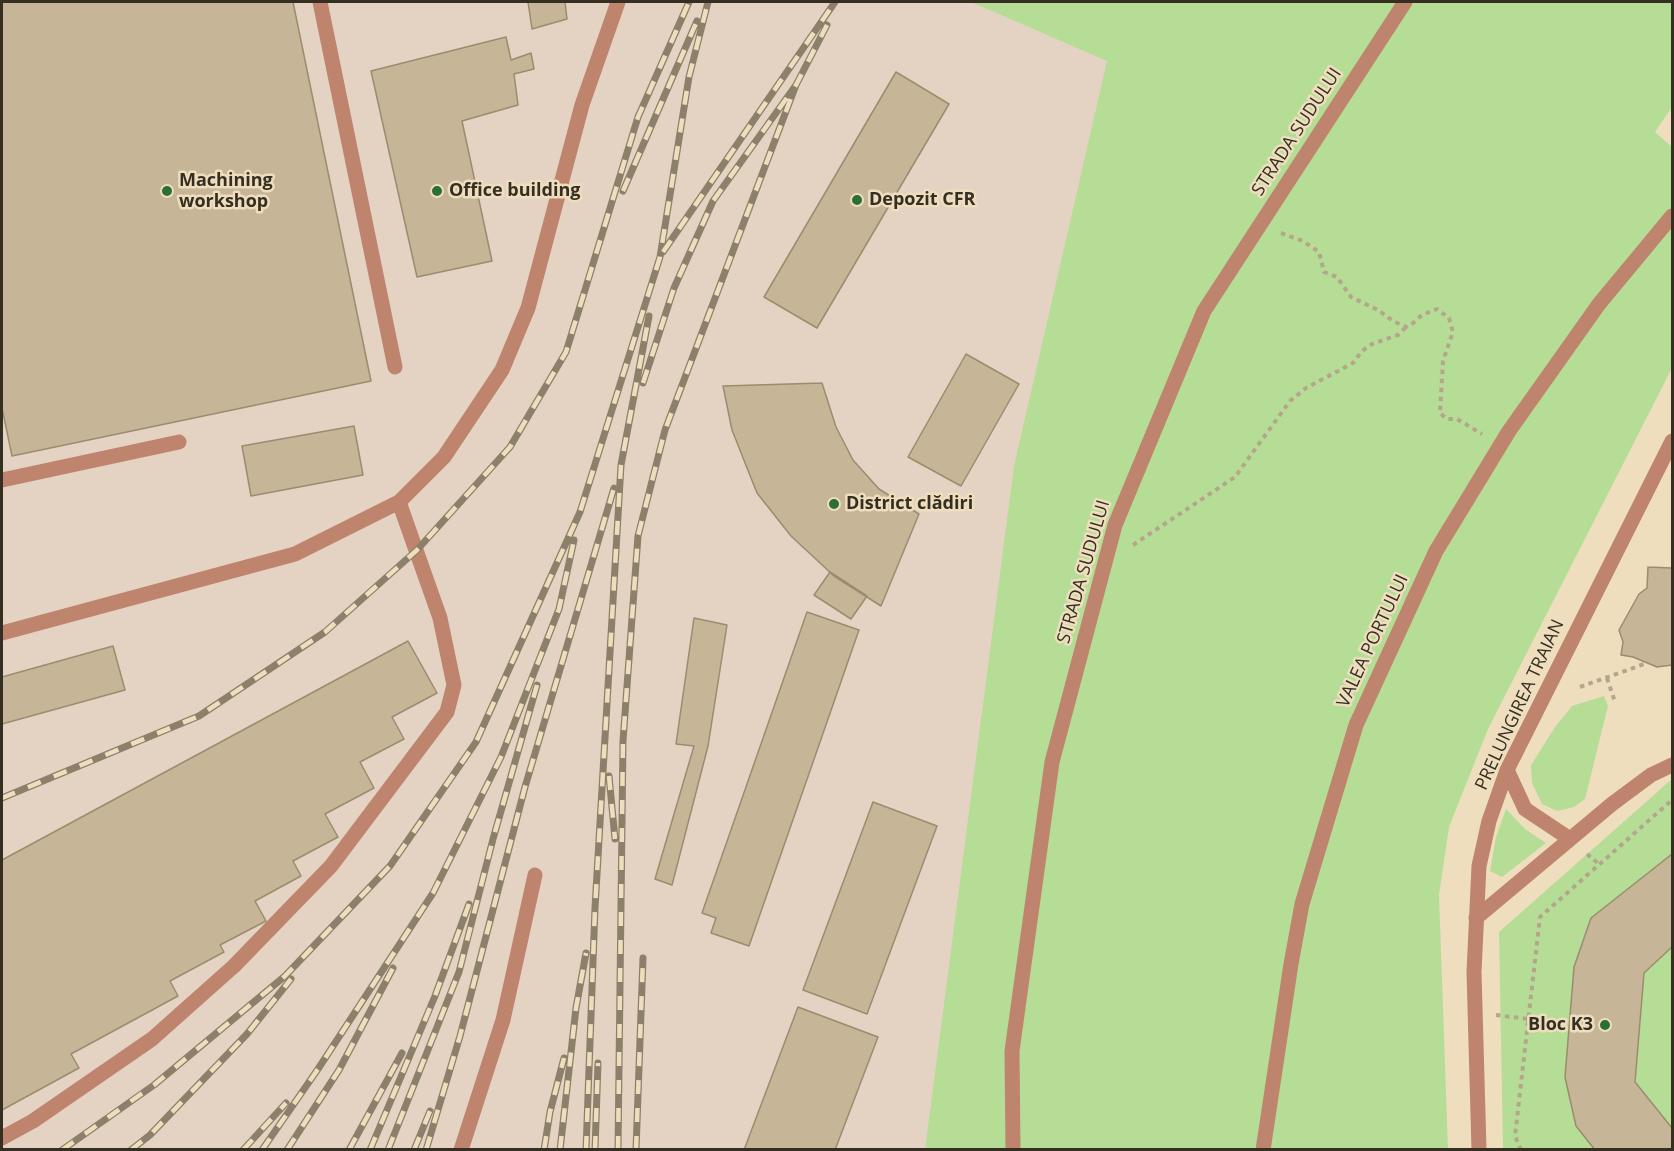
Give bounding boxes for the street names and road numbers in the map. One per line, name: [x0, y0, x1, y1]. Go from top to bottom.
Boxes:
street label: STRADA SUDULUI: [1248, 64, 1346, 200]
street label: STRADA SUDULUI: [1053, 498, 1115, 646]
street label: VALEA PORTULUI: [1333, 571, 1413, 711]
street label: PRELUNGIREA TRAIAN: [1471, 616, 1569, 794]

